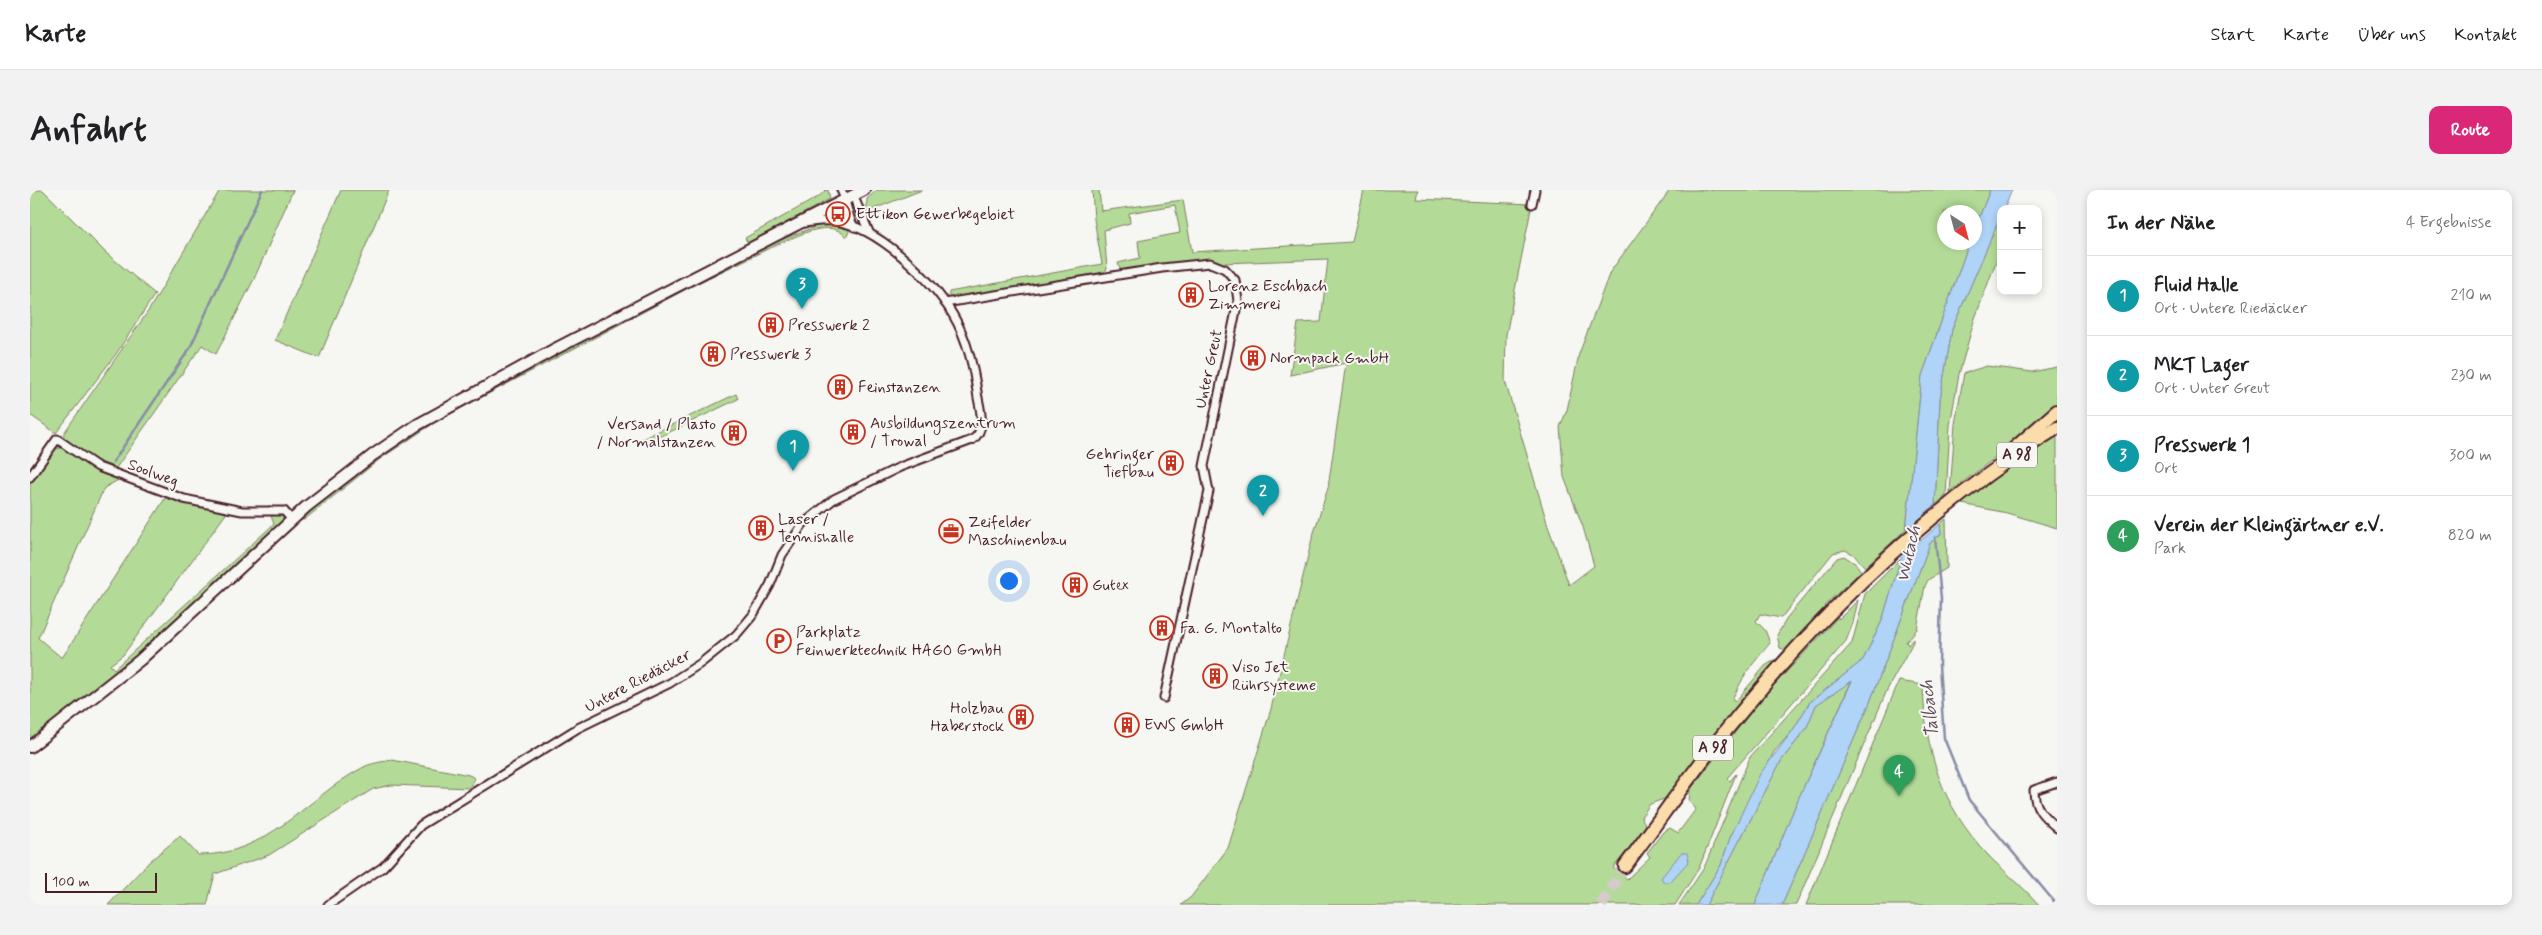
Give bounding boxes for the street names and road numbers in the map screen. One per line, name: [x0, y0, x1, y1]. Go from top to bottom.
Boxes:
street label: Unter Greut: [1190, 327, 1228, 411]
road number: A 98: [1997, 442, 2037, 468]
street label: Soolweg: [125, 454, 181, 492]
street label: Untere Riedäcker: [581, 644, 695, 718]
road number: A 98: [1693, 736, 1733, 760]

